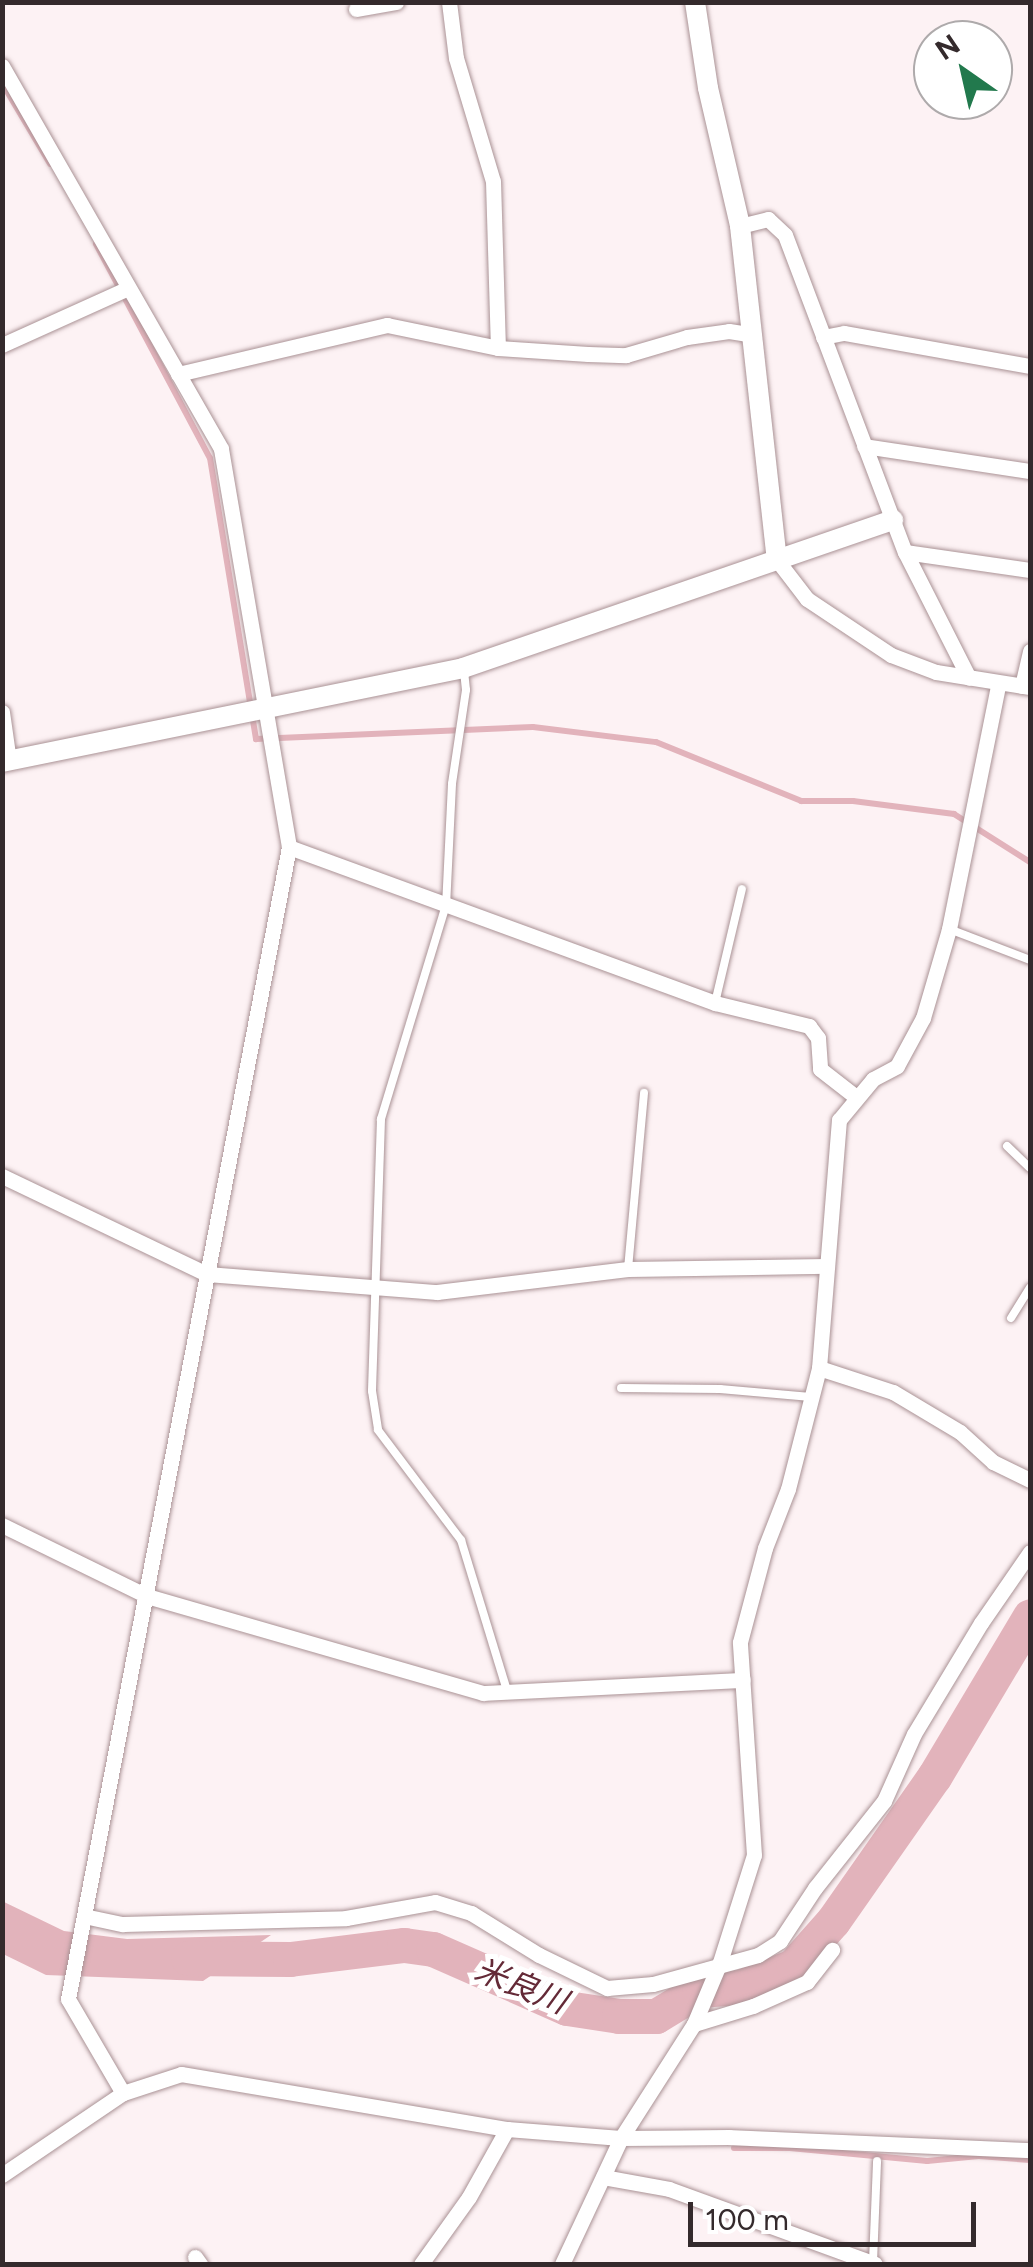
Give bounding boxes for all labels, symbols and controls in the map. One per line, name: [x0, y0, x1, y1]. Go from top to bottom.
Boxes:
north arrow: [913, 20, 1013, 120]
text: N: [929, 27, 966, 67]
water label: 米良川: [469, 1950, 573, 2022]
scale bar: [693, 2182, 980, 2244]
text: 100 m: [705, 2201, 789, 2238]

